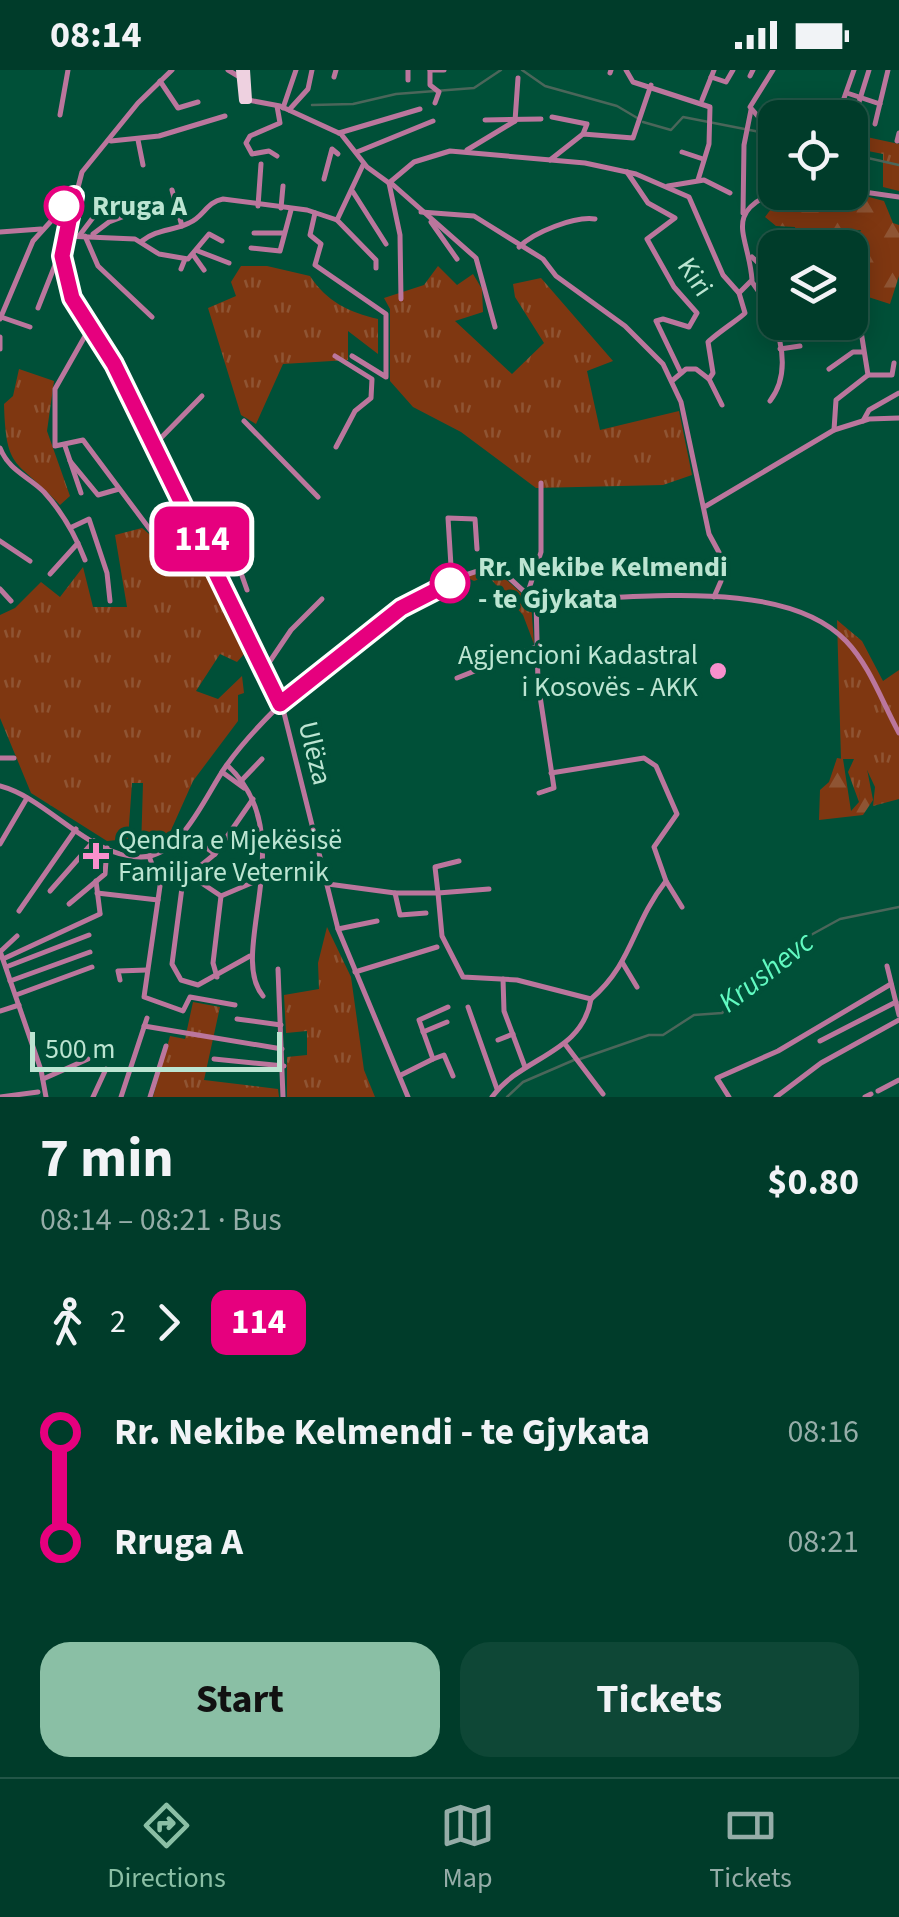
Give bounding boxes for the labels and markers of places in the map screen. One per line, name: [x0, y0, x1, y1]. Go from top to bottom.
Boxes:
place label: Rruga A: [92, 186, 188, 226]
marker: Rruga A: [45, 187, 83, 225]
place label: Rr. Nekibe Kelmendi - te Gjykata: [478, 547, 728, 619]
marker: Rr. Nekibe Kelmendi - te Gjykata: [431, 564, 469, 602]
place label: Agjencioni Kadastral i Kosovës - AKK: [458, 635, 699, 707]
marker: Agjencioni Kadastral i Kosovës - AKK: [707, 660, 729, 682]
place label: Qendra e Mjekësisë Familjare Veternik: [118, 820, 342, 892]
marker: Qendra e Mjekësisë Familjare Veternik: [83, 843, 109, 869]

